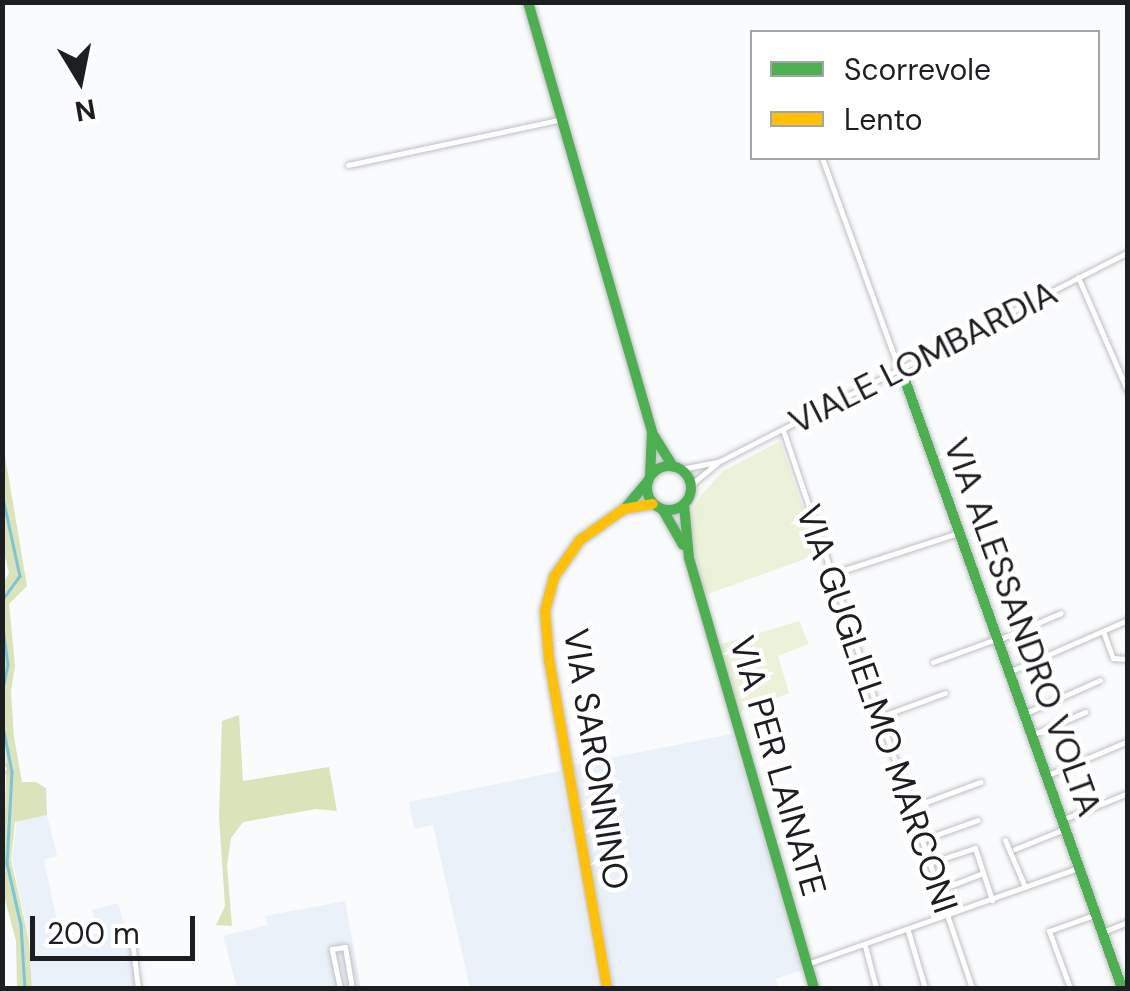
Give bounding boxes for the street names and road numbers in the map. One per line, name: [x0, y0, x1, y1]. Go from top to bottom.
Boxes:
street label: VIALE LOMBARDIA: [782, 271, 1064, 443]
street label: VIA ALESSANDRO VOLTA: [935, 432, 1111, 822]
street label: VIA GUGLIELMO MARCONI: [787, 499, 967, 919]
street label: VIA SARONNINO: [555, 626, 637, 892]
street label: VIA PER LAINATE: [721, 631, 835, 901]

